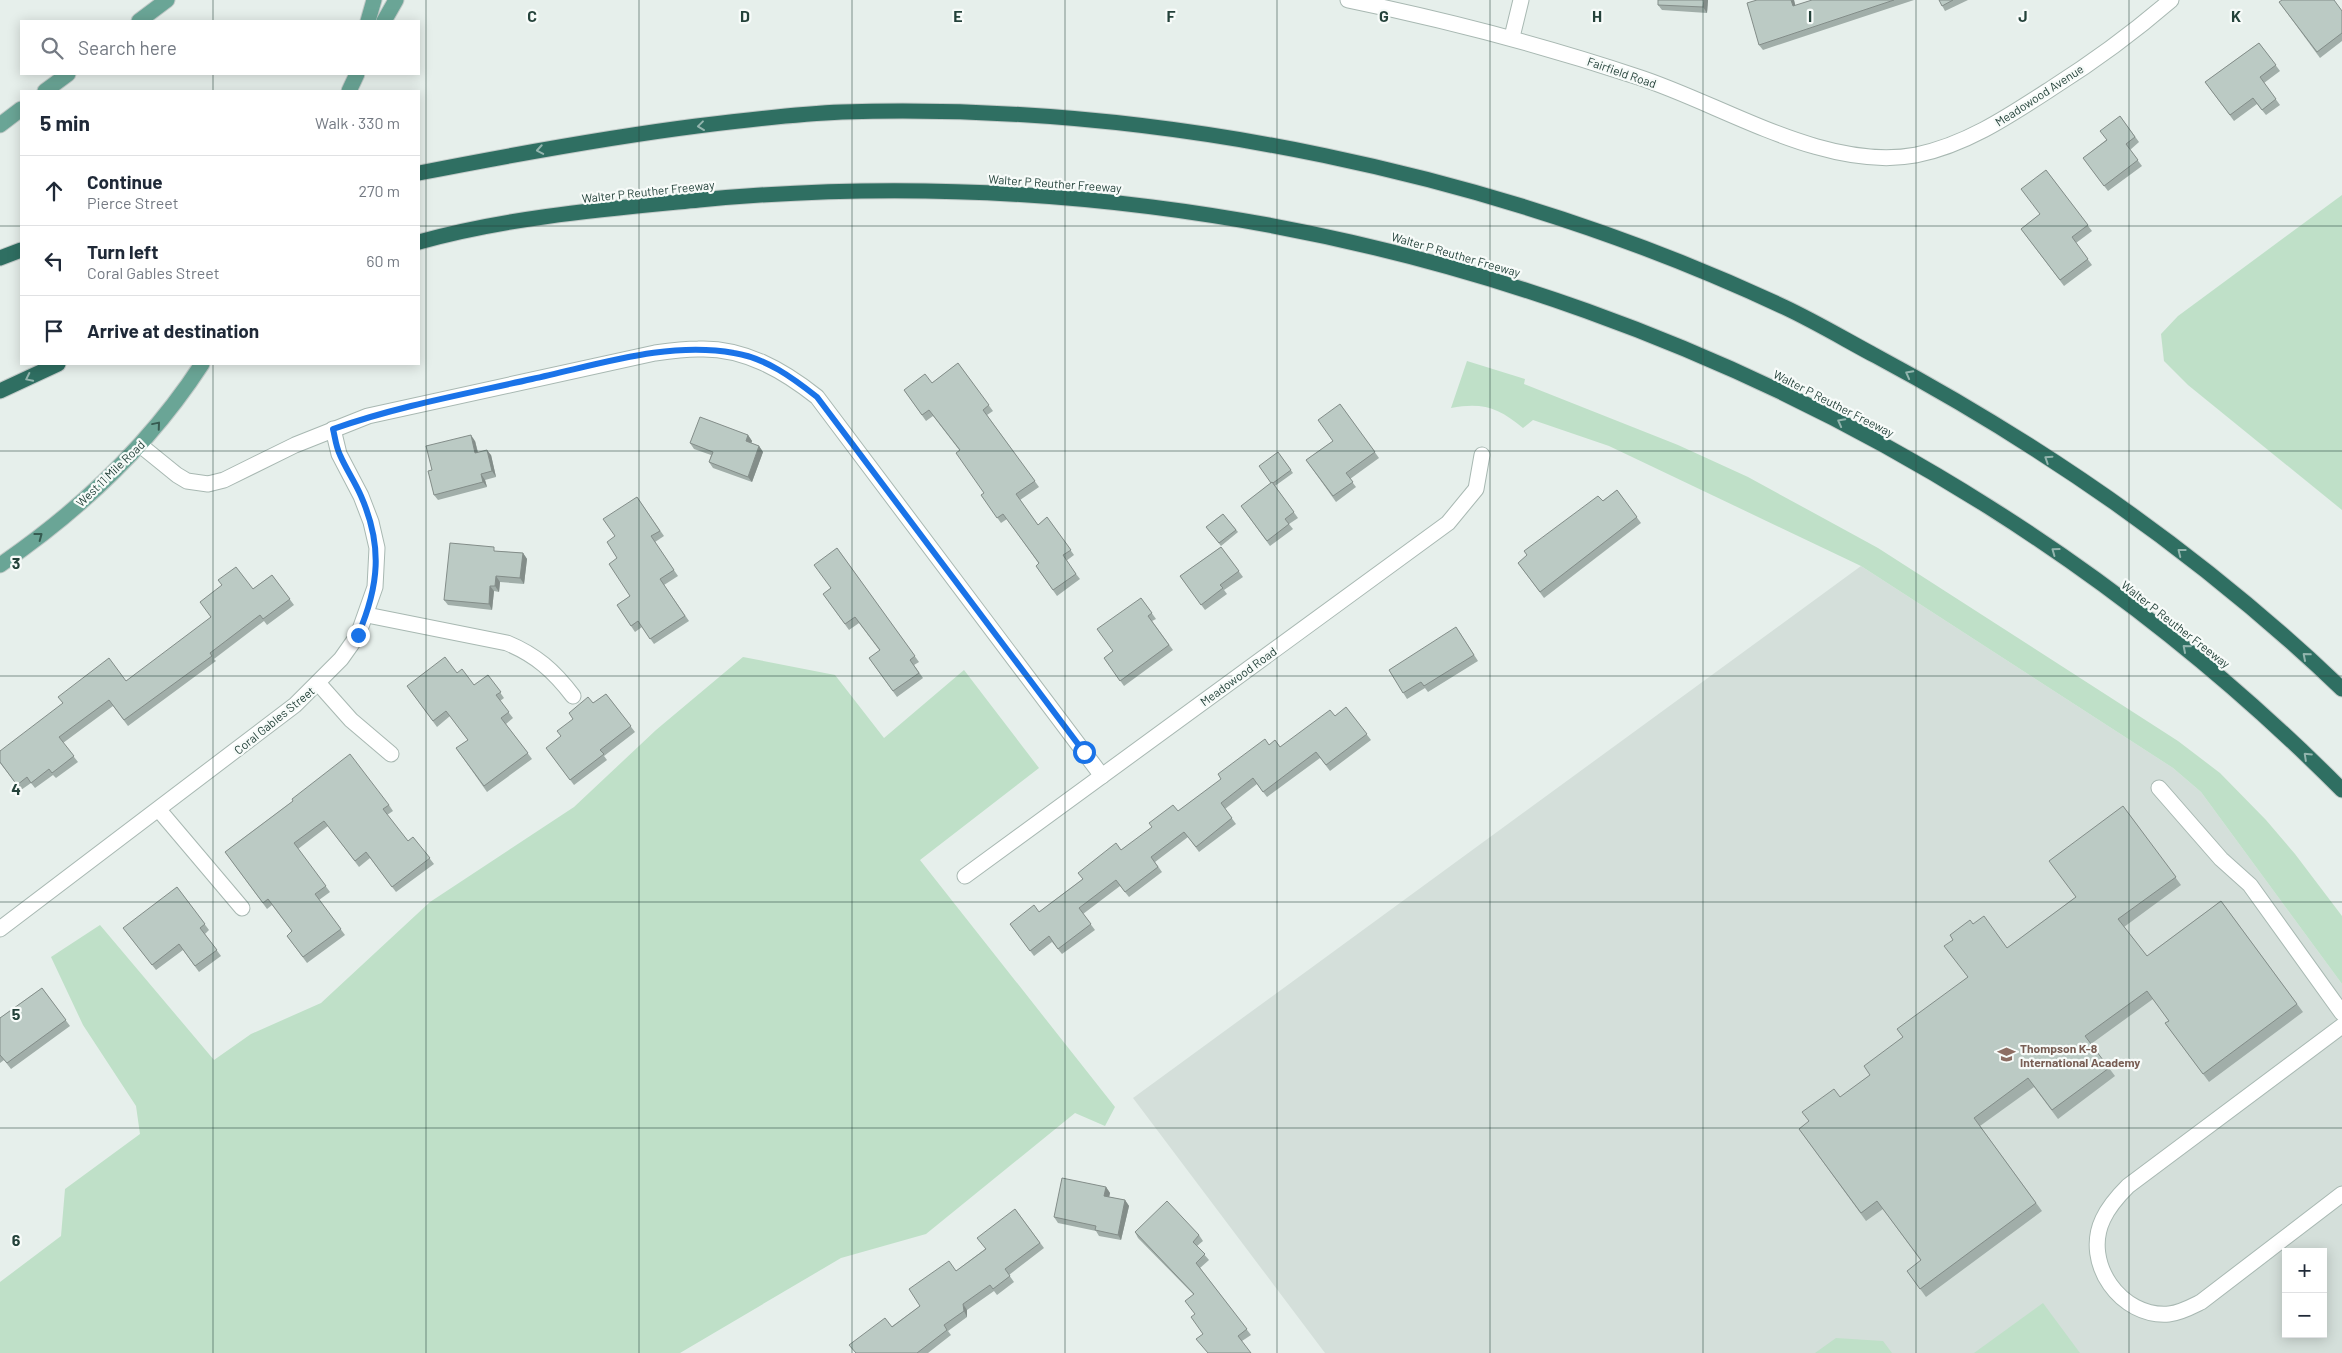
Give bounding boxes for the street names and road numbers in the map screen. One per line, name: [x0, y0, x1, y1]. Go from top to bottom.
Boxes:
street label: Fairfield Road: [1586, 54, 1658, 90]
street label: Meadowood Avenue: [1992, 61, 2086, 129]
street label: Walter P Reuther Freeway: [988, 171, 1123, 195]
street label: Walter P Reuther Freeway: [581, 177, 716, 205]
street label: Walter P Reuther Freeway: [1390, 229, 1523, 279]
street label: Walter P Reuther Freeway: [1771, 366, 1897, 440]
street label: West 11 Mile Road: [73, 437, 147, 509]
street label: Walter P Reuther Freeway: [2119, 577, 2233, 671]
street label: Meadowood Road: [1197, 644, 1279, 708]
street label: Coral Gables Street: [231, 683, 317, 757]

